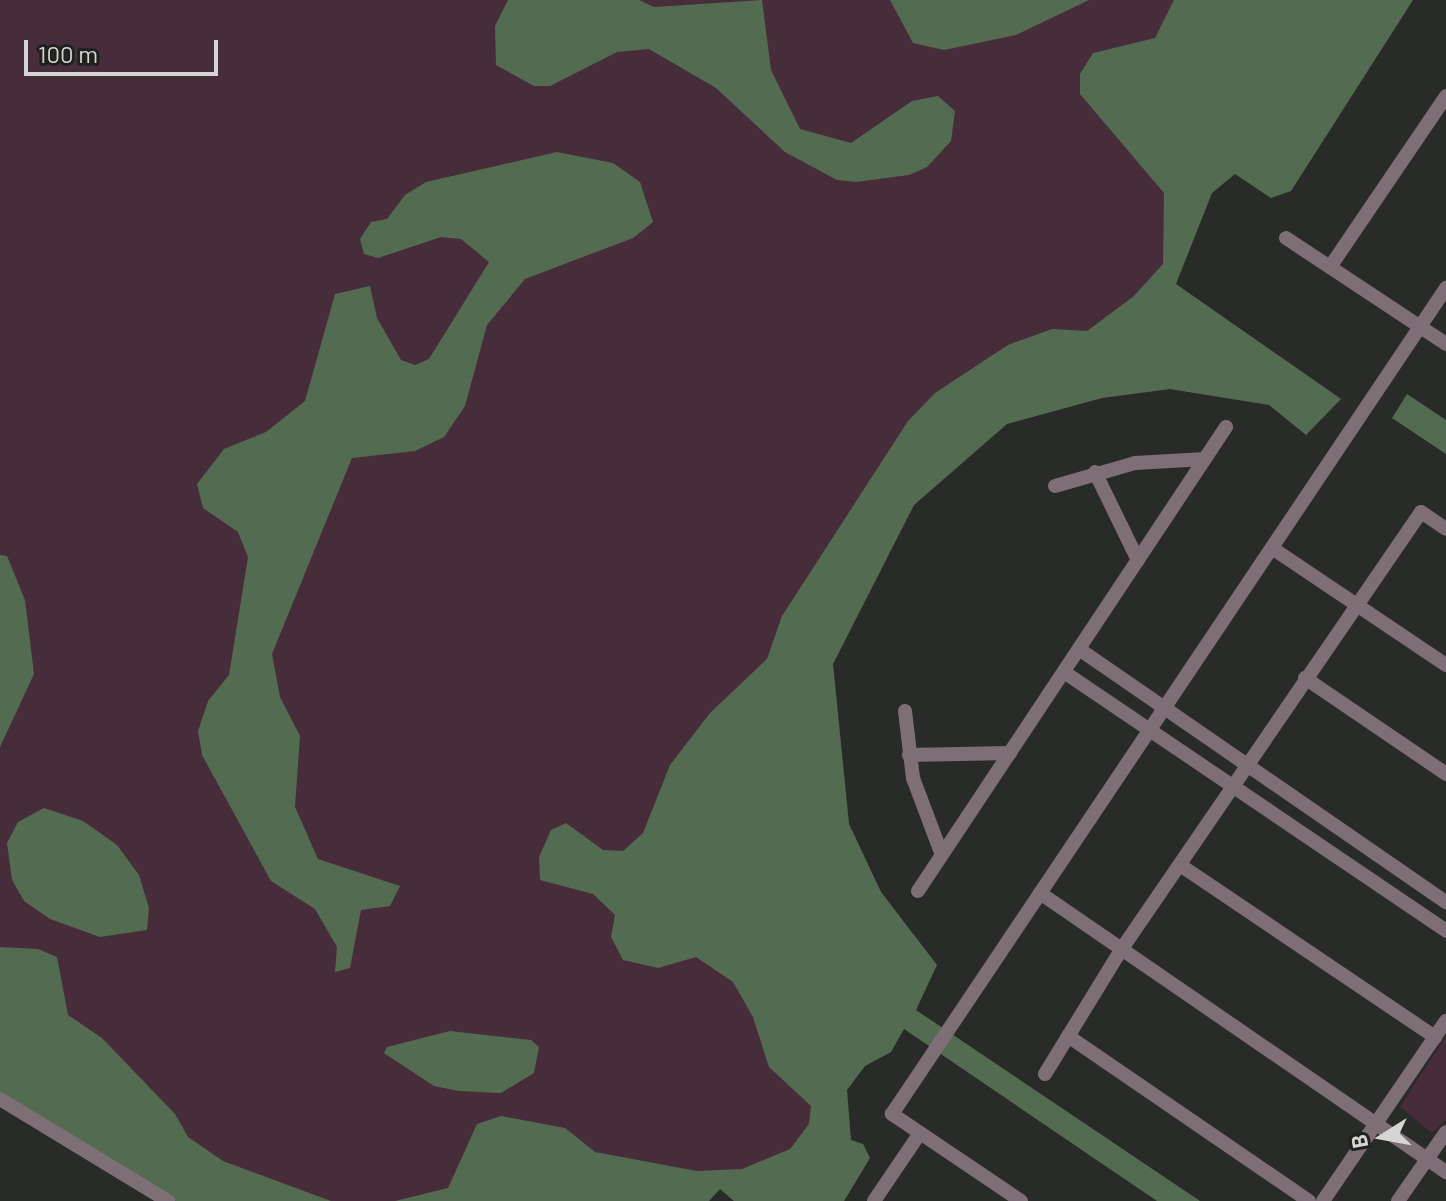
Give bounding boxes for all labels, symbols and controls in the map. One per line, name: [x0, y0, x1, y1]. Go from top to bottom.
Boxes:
scale bar: [28, 24, 222, 74]
text: 100 m: [38, 39, 98, 68]
north arrow: [1342, 1097, 1422, 1177]
text: B: [1344, 1132, 1373, 1151]

